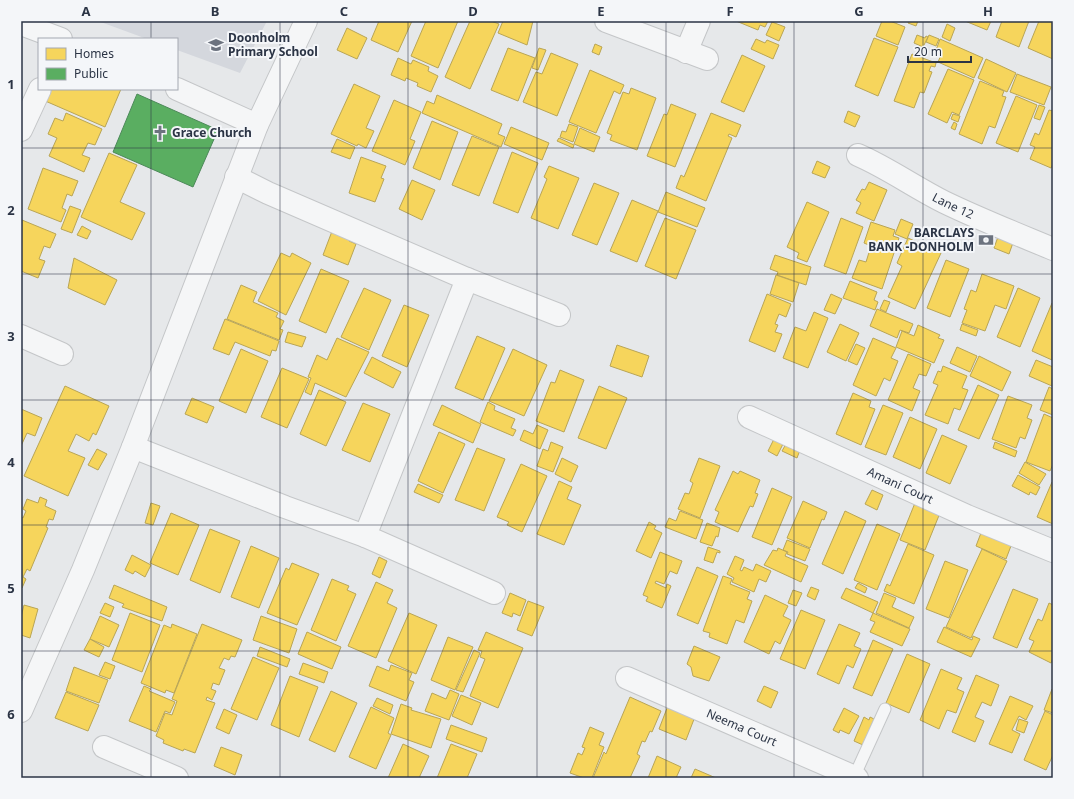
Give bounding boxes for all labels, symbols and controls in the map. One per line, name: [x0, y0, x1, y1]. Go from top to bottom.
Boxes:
text: A: [82, 2, 91, 20]
text: B: [211, 2, 219, 20]
text: C: [340, 2, 348, 20]
text: D: [468, 2, 478, 20]
text: E: [597, 2, 605, 20]
text: F: [726, 2, 734, 20]
text: G: [854, 2, 864, 20]
text: H: [983, 2, 993, 20]
place label: Doonholm Primary School: [228, 29, 318, 60]
school or university icon: Doonholm Primary School: [207, 36, 225, 54]
legend: [38, 38, 178, 90]
scale bar: [908, 38, 971, 64]
text: 20 m: [914, 43, 942, 60]
text: Homes: [74, 45, 114, 62]
text: Public: [74, 65, 108, 82]
text: 1: [7, 75, 15, 93]
church icon: Grace Church: [151, 124, 169, 142]
place label: Grace Church: [172, 124, 252, 141]
street label: Lane 12: [929, 188, 977, 223]
text: 2: [7, 201, 15, 219]
place label: BARCLAYS BANK -DONHOLM: [868, 224, 974, 255]
bank icon: BARCLAYS BANK -DONHOLM: [977, 231, 995, 249]
text: 3: [7, 327, 15, 345]
text: 4: [7, 453, 15, 471]
street label: Amani Court: [865, 463, 937, 508]
text: 5: [7, 579, 15, 597]
text: 6: [7, 705, 15, 723]
street label: Neema Court: [704, 705, 780, 750]

